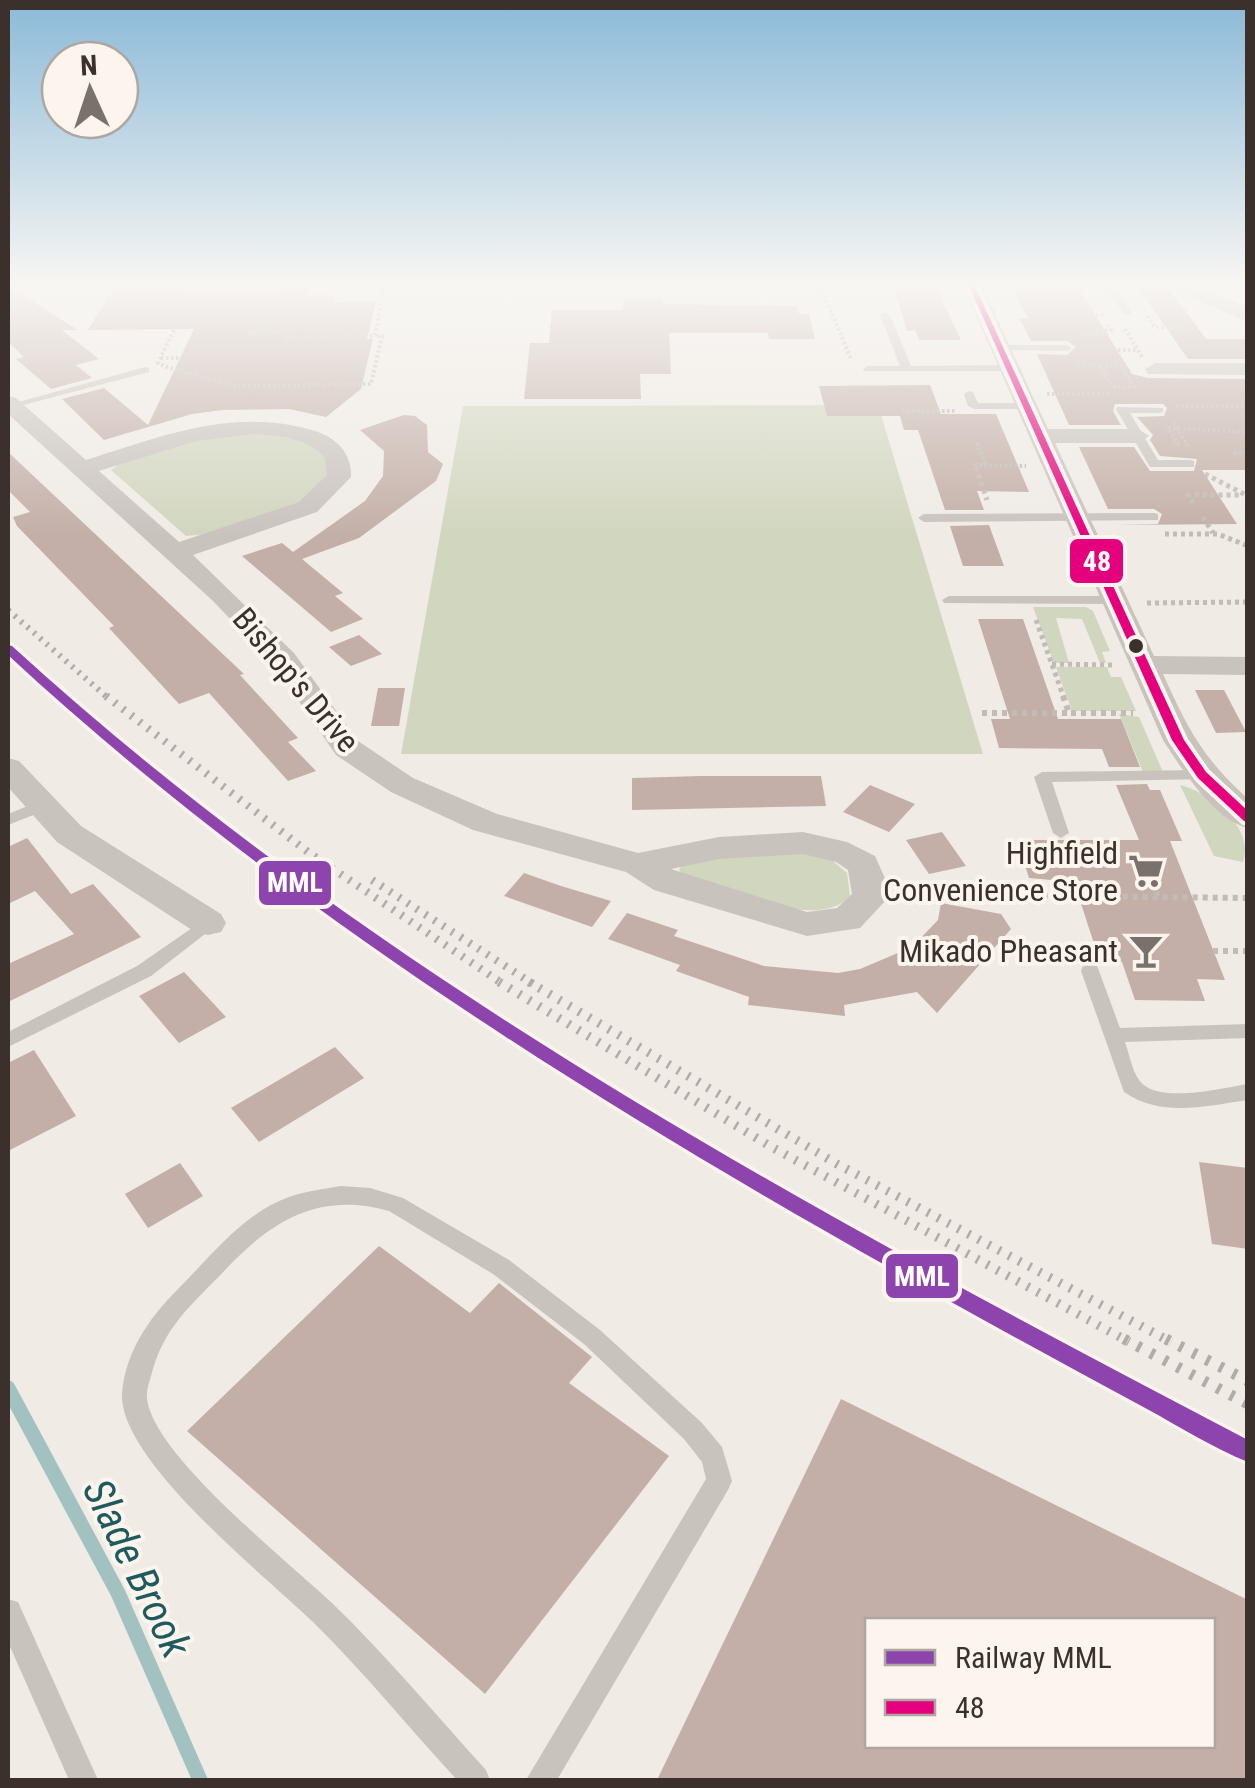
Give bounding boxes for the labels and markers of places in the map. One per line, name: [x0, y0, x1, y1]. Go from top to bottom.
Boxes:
unlabelled marker: [1126, 636, 1146, 656]
place label: Highfield Convenience Store: [883, 834, 1118, 909]
supermarket icon: Highfield Convenience Store: [1127, 852, 1165, 890]
place label: Mikado Pheasant: [899, 932, 1118, 970]
bar icon: Mikado Pheasant: [1127, 932, 1165, 970]

